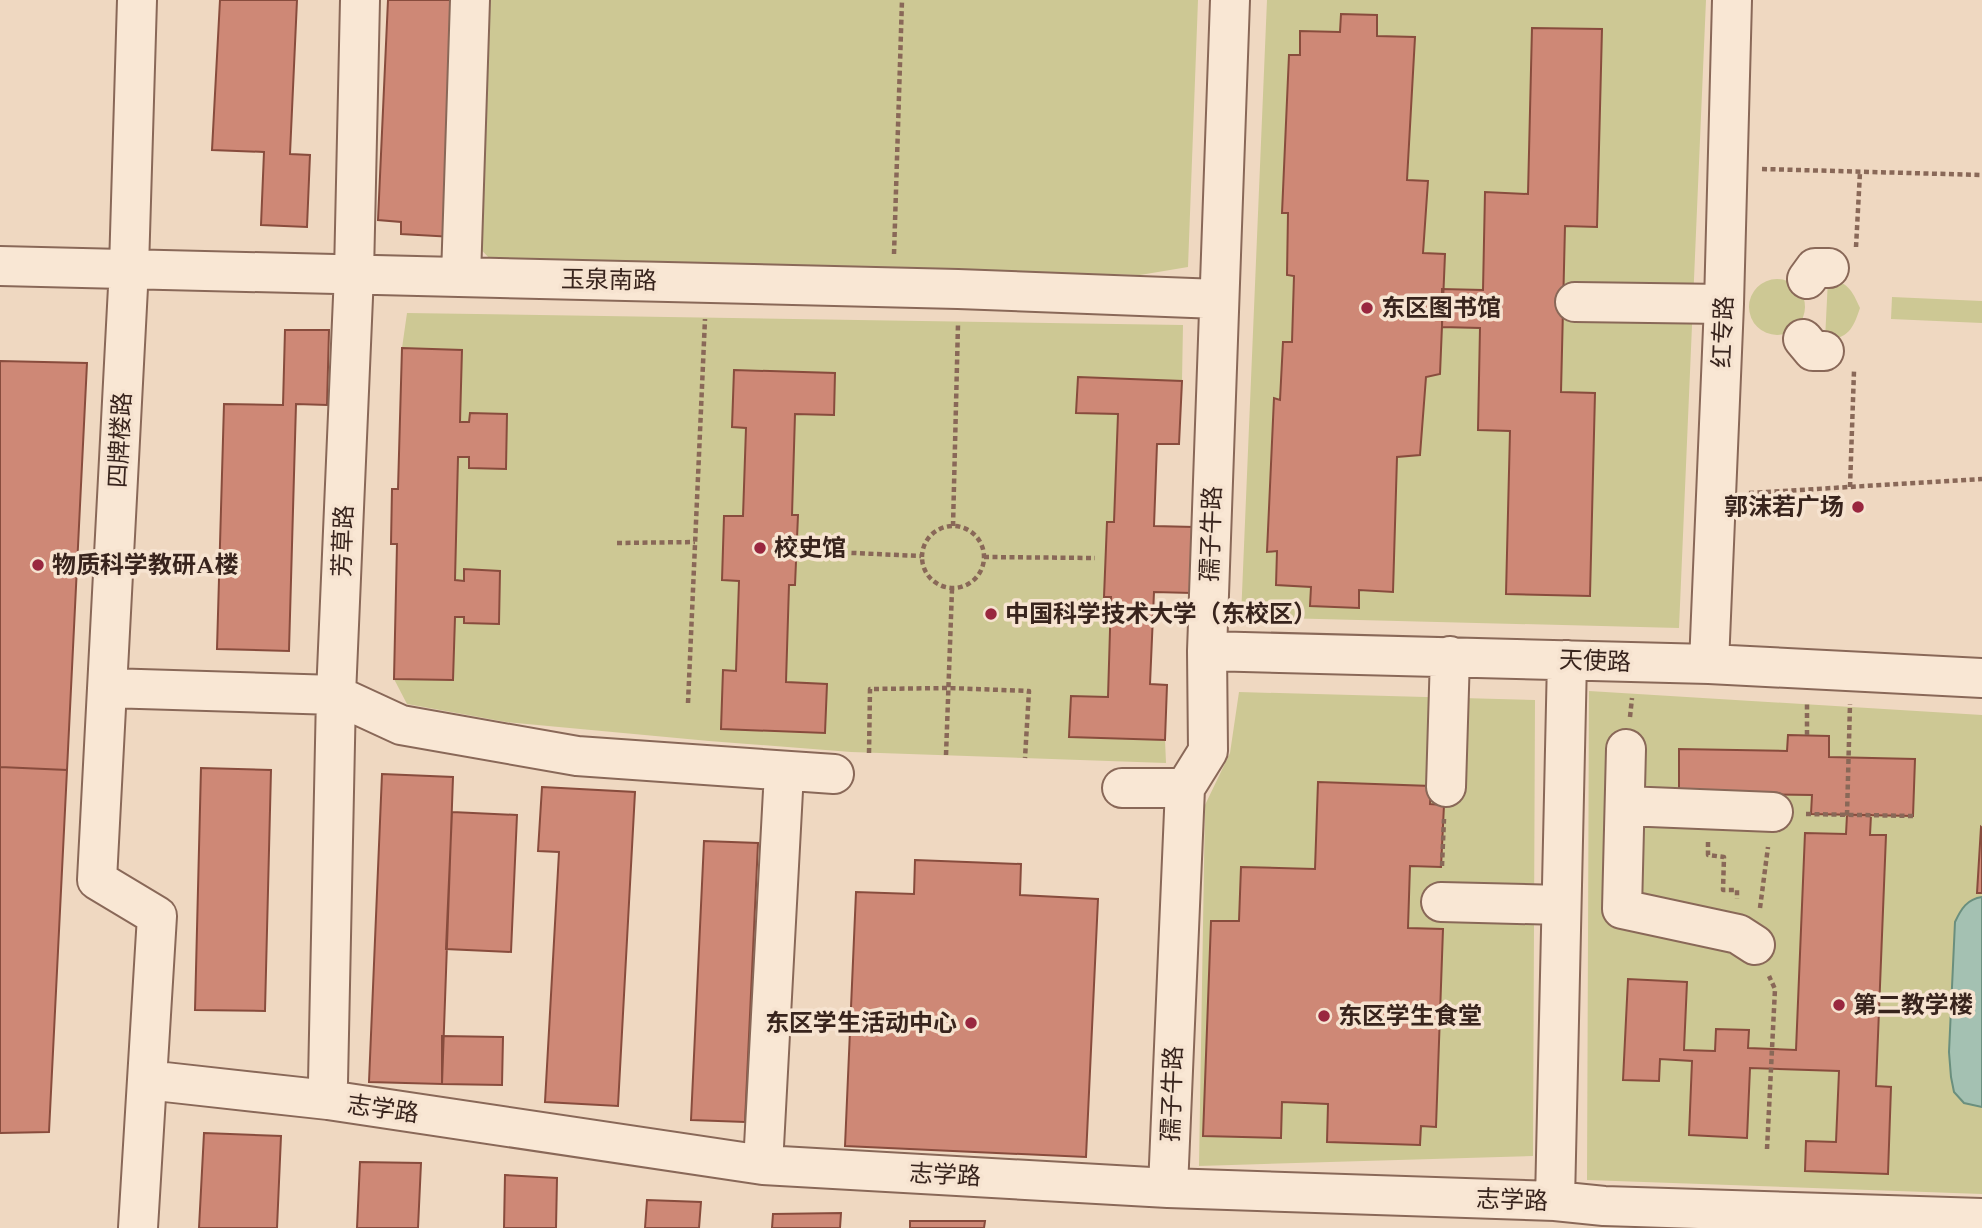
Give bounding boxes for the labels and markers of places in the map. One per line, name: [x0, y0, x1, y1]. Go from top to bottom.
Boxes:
place label: 东区图书馆: [1381, 291, 1501, 327]
marker: 东区图书馆: [1359, 300, 1375, 316]
place label: 郭沫若广场: [1724, 490, 1844, 526]
marker: 郭沫若广场: [1850, 499, 1866, 515]
place label: 校史馆: [774, 531, 846, 567]
marker: 校史馆: [752, 540, 768, 556]
place label: 物质科学教研A楼: [52, 548, 239, 584]
marker: 物质科学教研A楼: [30, 557, 46, 573]
place label: 中国科学技术大学（东校区）: [1005, 597, 1317, 633]
marker: 中国科学技术大学（东校区）: [983, 606, 999, 622]
place label: 第二教学楼: [1853, 988, 1973, 1024]
marker: 第二教学楼: [1831, 997, 1847, 1013]
place label: 东区学生食堂: [1338, 999, 1482, 1035]
place label: 东区学生活动中心: [765, 1006, 957, 1042]
marker: 东区学生食堂: [1316, 1008, 1332, 1024]
marker: 东区学生活动中心: [963, 1015, 979, 1031]

